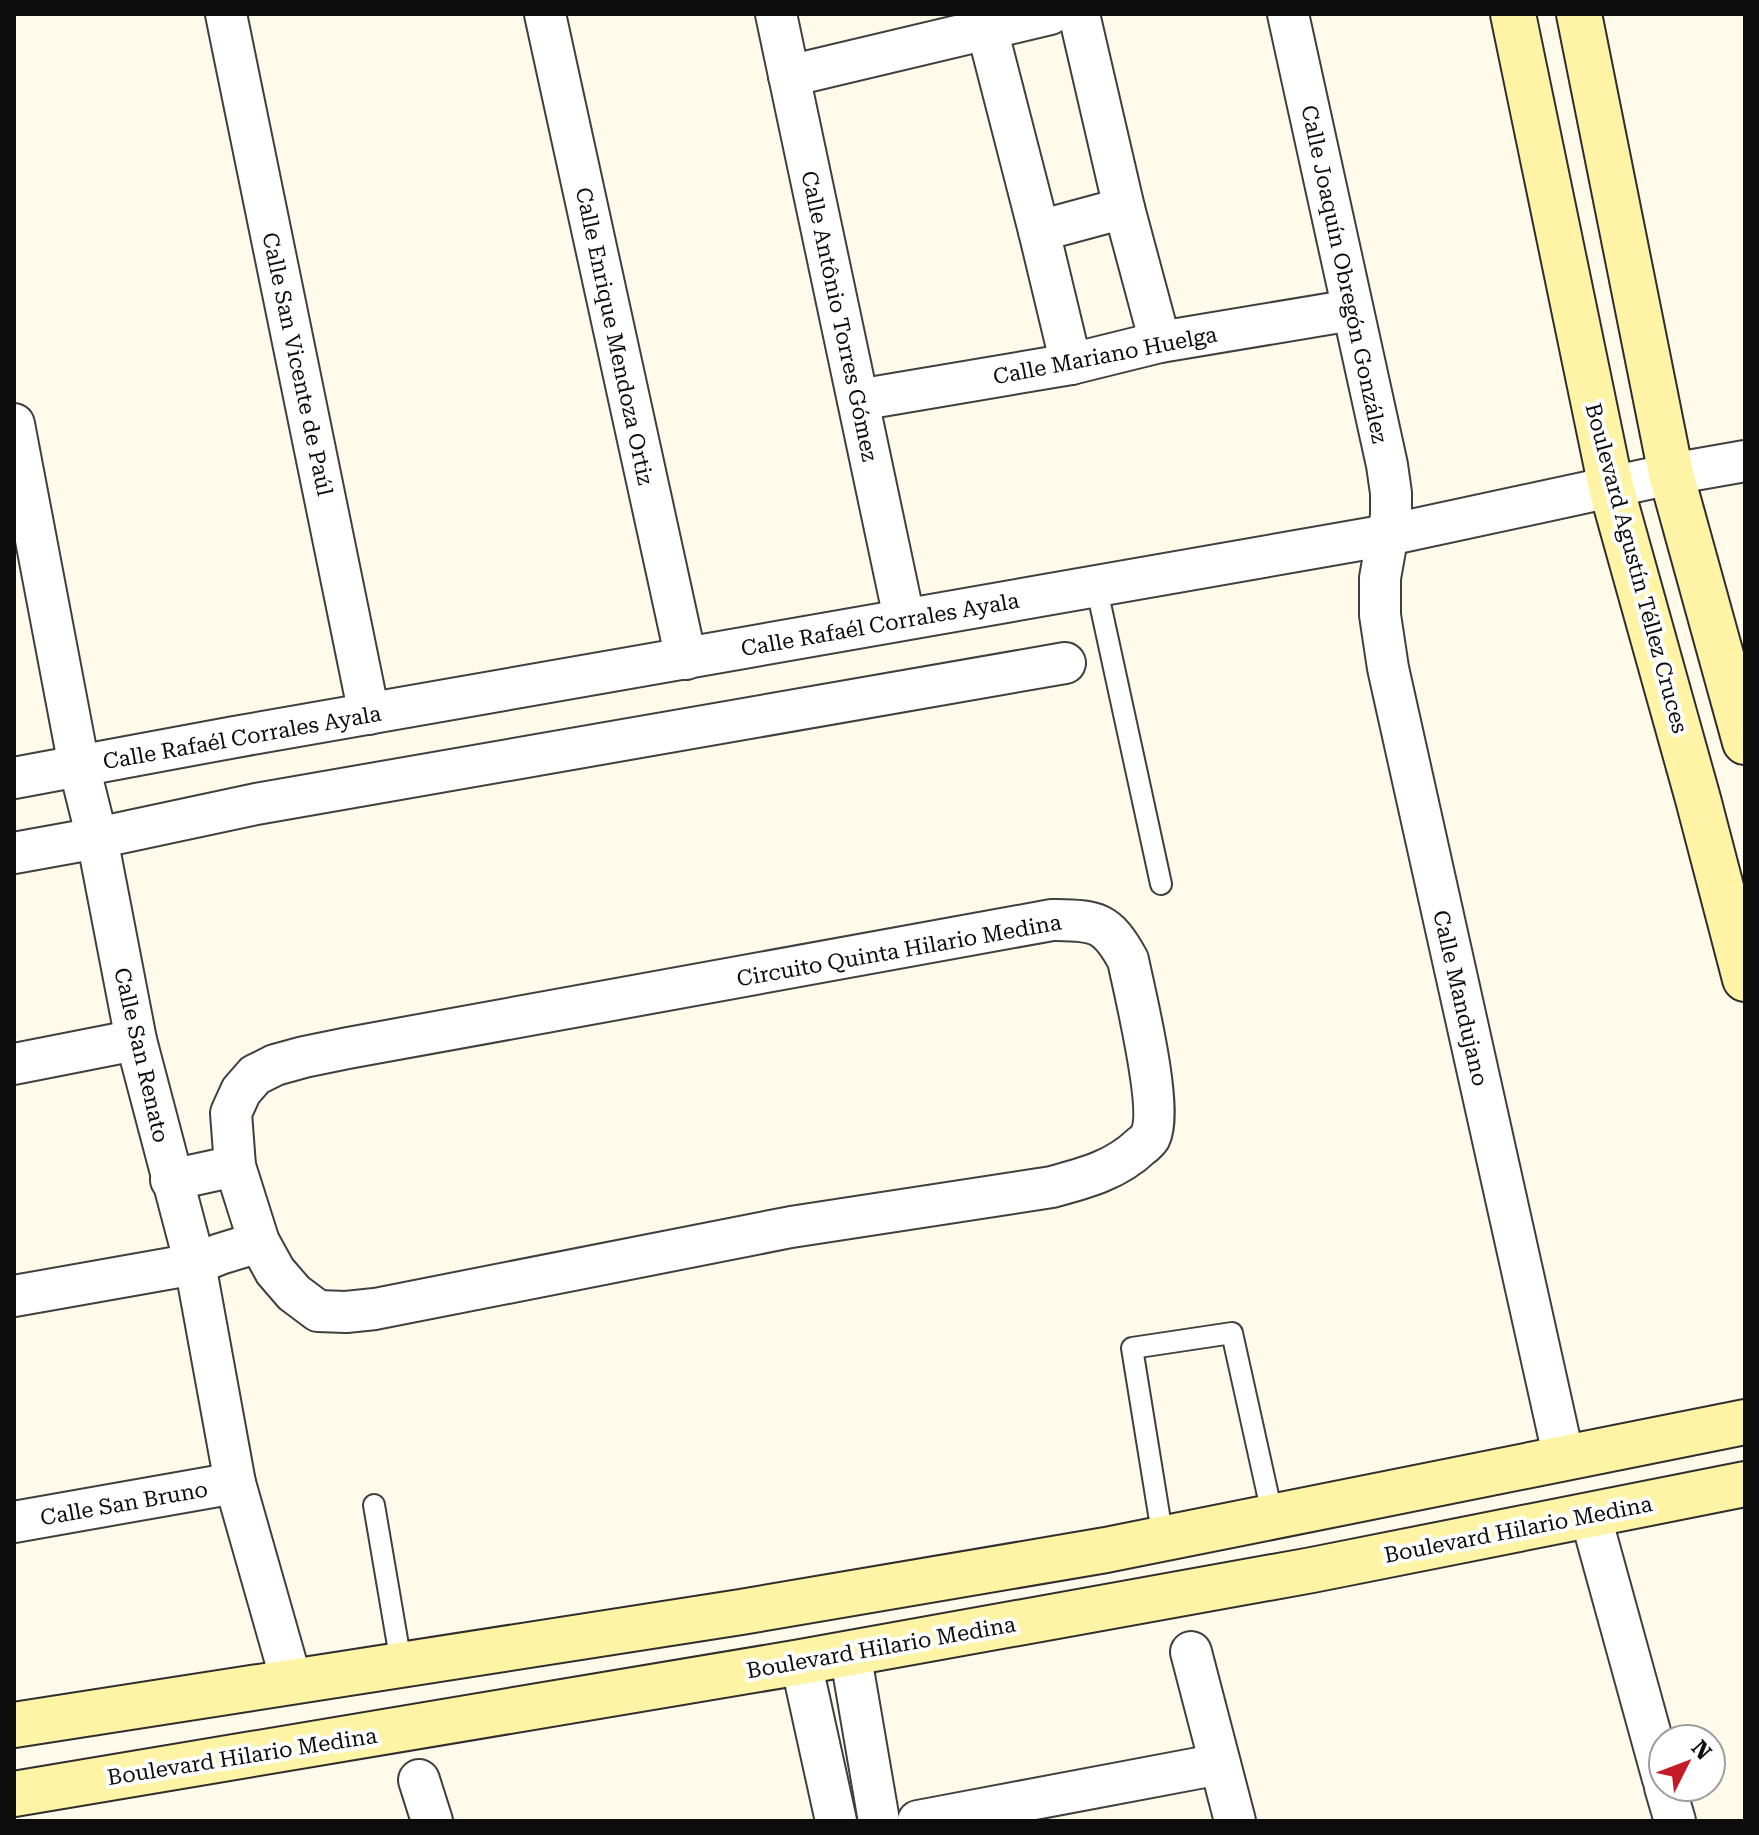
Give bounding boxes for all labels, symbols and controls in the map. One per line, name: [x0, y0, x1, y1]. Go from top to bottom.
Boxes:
street label: Calle Joaquín Obregón González: [1296, 103, 1393, 445]
street label: Calle Antônio Torres Gómez: [796, 169, 883, 464]
street label: Calle Enrique Mendoza Ortiz: [571, 185, 658, 487]
street label: Calle San Vicente de Paúl: [257, 230, 338, 498]
street label: Calle Mariano Huelga: [991, 321, 1219, 389]
street label: Boulevard Agustín Téllez Cruces: [1580, 400, 1693, 736]
street label: Calle Rafaél Corrales Ayala: [739, 588, 1021, 661]
street label: Calle Rafaél Corrales Ayala: [101, 701, 383, 774]
street label: Calle Mandujano: [1428, 908, 1493, 1088]
street label: Circuito Quinta Hilario Medina: [735, 910, 1063, 991]
street label: Calle San Renato: [109, 965, 174, 1145]
street label: Calle San Bruno: [38, 1476, 210, 1531]
street label: Boulevard Hilario Medina: [1382, 1491, 1654, 1568]
street label: Boulevard Hilario Medina: [745, 1611, 1018, 1683]
street label: Boulevard Hilario Medina: [105, 1723, 379, 1790]
north arrow: [1647, 1723, 1727, 1803]
text: N: [1687, 1735, 1716, 1765]

